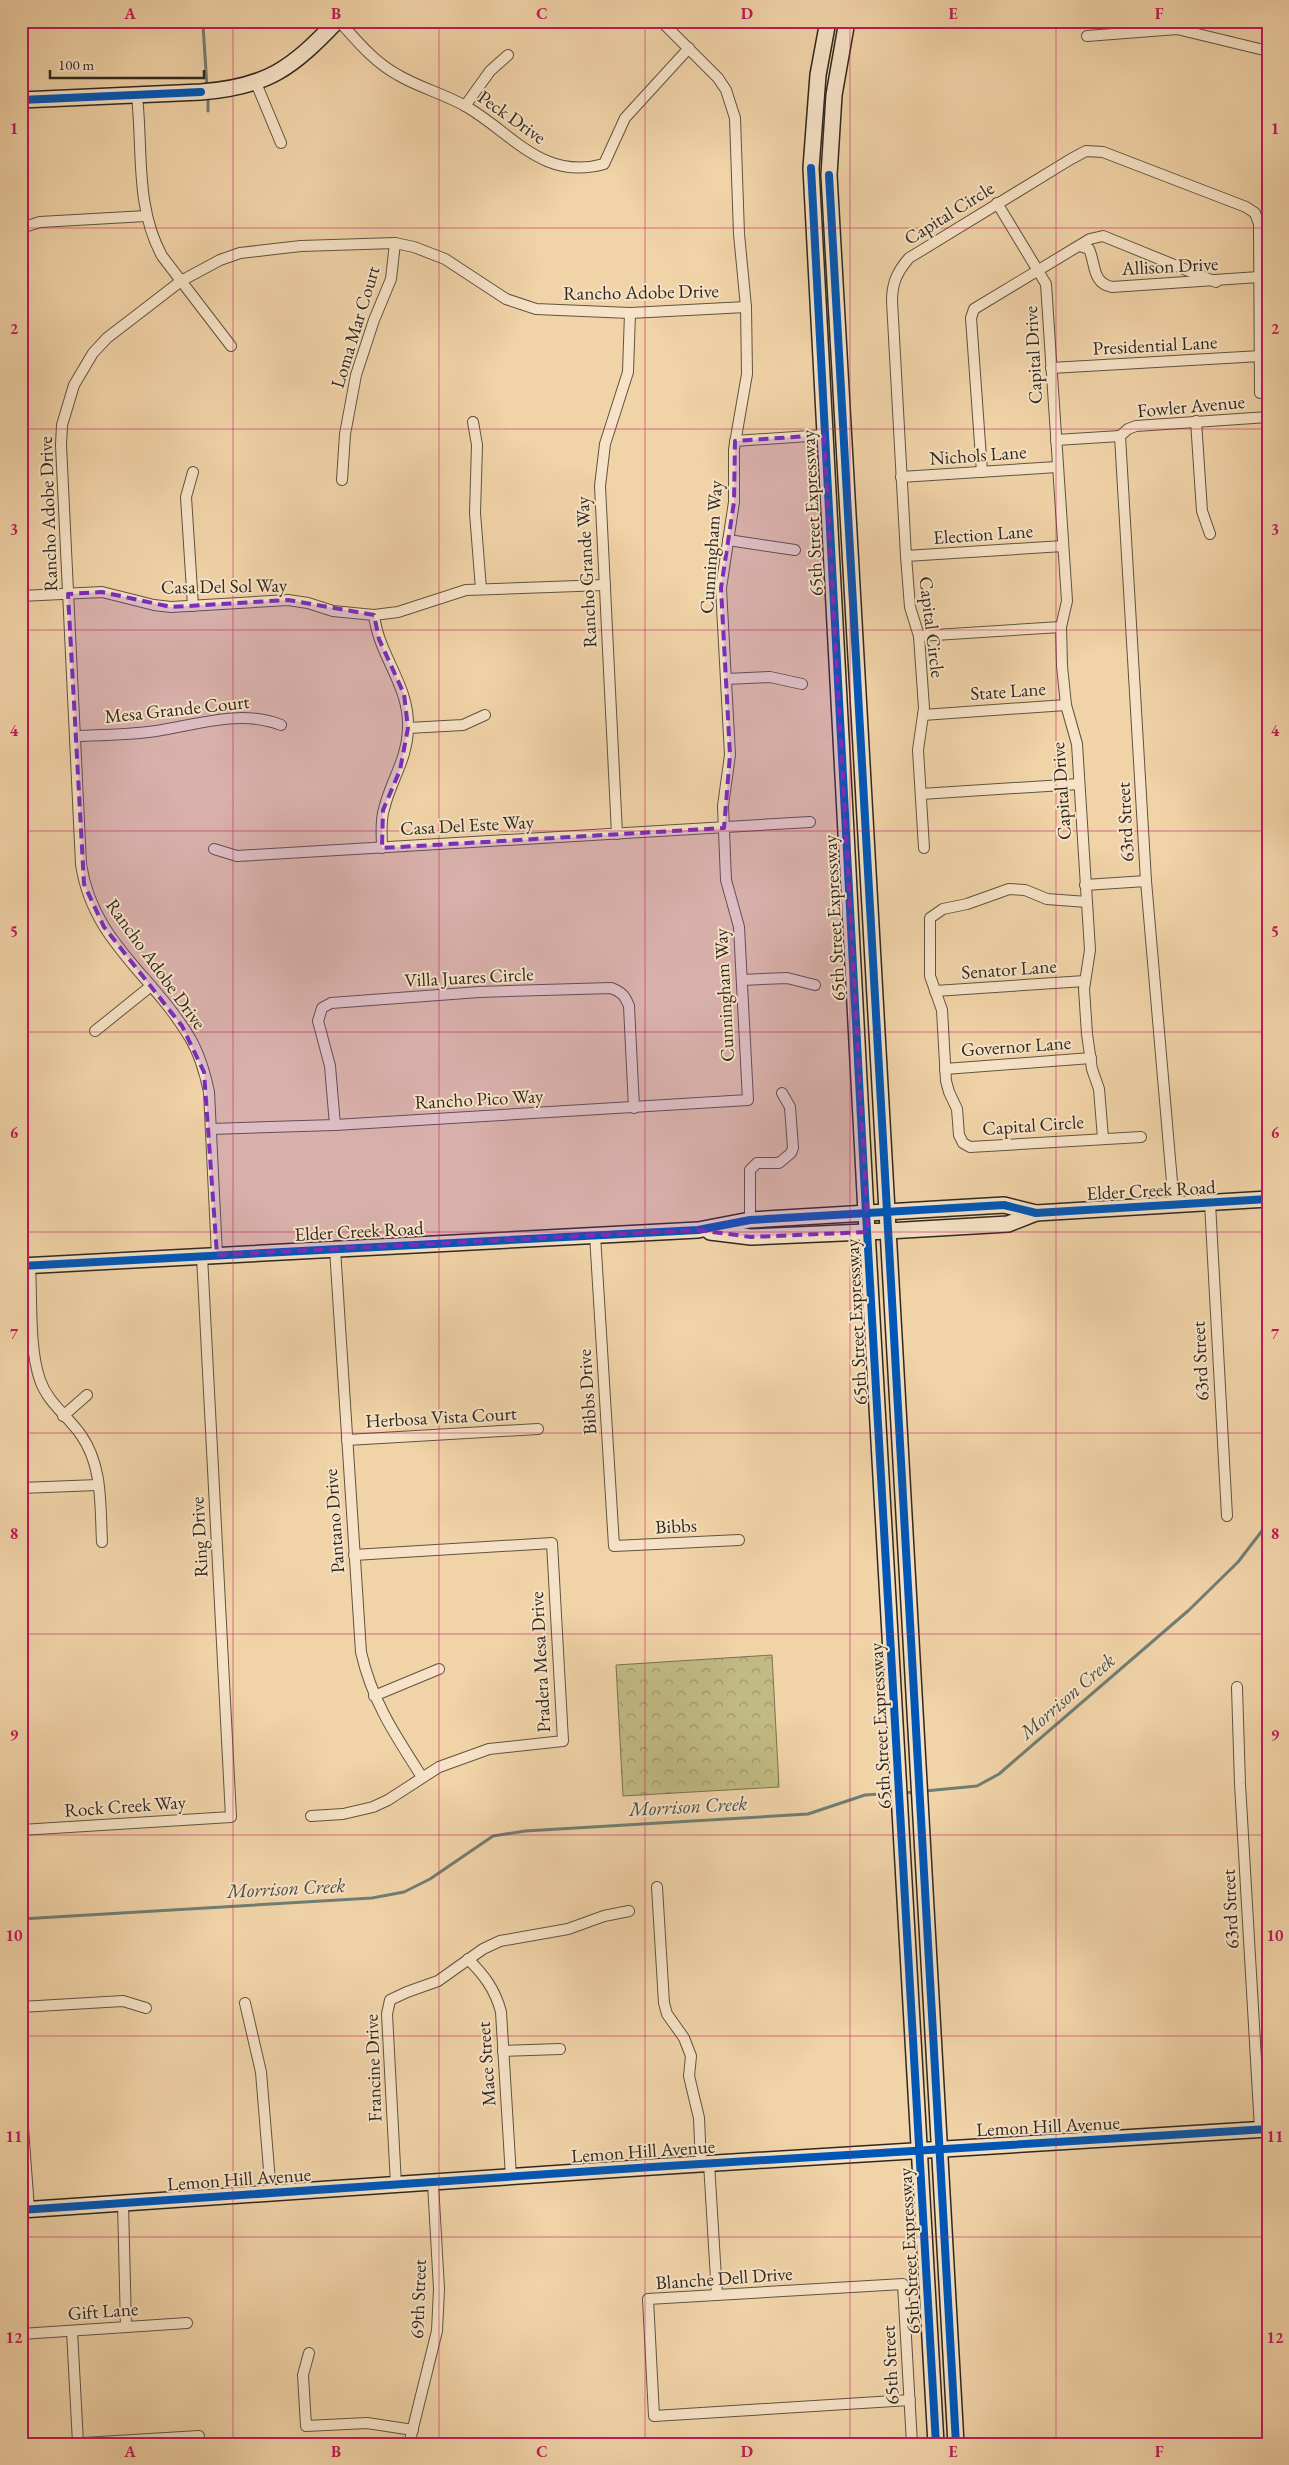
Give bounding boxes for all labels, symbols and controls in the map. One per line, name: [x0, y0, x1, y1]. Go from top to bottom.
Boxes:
text: A: [123, 3, 136, 24]
text: B: [331, 3, 341, 24]
text: C: [536, 3, 548, 24]
text: D: [741, 3, 753, 24]
text: E: [948, 3, 958, 24]
text: F: [1155, 3, 1164, 24]
scale bar: [50, 48, 204, 80]
text: 100 m: [58, 55, 95, 74]
street label: Peck Drive: [473, 84, 551, 150]
text: 1: [10, 118, 18, 139]
text: 1: [1271, 118, 1279, 139]
street label: Capital Circle: [899, 175, 999, 251]
street label: Allison Drive: [1120, 251, 1219, 281]
street label: Loma Mar Court: [325, 263, 385, 391]
street label: Rancho Adobe Drive: [563, 278, 719, 306]
street label: Capital Drive: [1018, 305, 1048, 405]
text: 2: [10, 318, 19, 339]
text: 2: [1271, 318, 1280, 339]
street label: Presidential Lane: [1092, 329, 1218, 361]
street label: Fowler Avenue: [1136, 389, 1246, 423]
street label: 65th Street Expressway: [795, 429, 829, 597]
street label: Rancho Adobe Drive: [33, 436, 63, 592]
street label: Nichols Lane: [929, 439, 1027, 471]
street label: Cunningham Way: [694, 479, 728, 615]
street label: Rancho Grande Way: [570, 495, 602, 648]
street label: Election Lane: [932, 518, 1034, 550]
text: 3: [10, 519, 18, 540]
text: 3: [1271, 519, 1279, 540]
street label: Casa Del Sol Way: [161, 572, 288, 600]
street label: Capital Circle: [913, 575, 951, 679]
street label: State Lane: [969, 676, 1047, 706]
street label: Mesa Grande Court: [103, 689, 251, 729]
text: 4: [10, 720, 19, 741]
text: 4: [1271, 720, 1280, 741]
street label: Capital Drive: [1045, 741, 1077, 841]
street label: 63rd Street: [1110, 781, 1140, 862]
street label: Casa Del Este Way: [399, 809, 535, 841]
street label: 65th Street Expressway: [817, 834, 851, 1002]
street label: Rancho Adobe Drive: [100, 894, 212, 1034]
text: 5: [10, 921, 18, 942]
text: 5: [1271, 921, 1279, 942]
street label: Cunningham Way: [708, 927, 740, 1062]
street label: Senator Lane: [960, 953, 1058, 985]
street label: Villa Juares Circle: [404, 961, 534, 993]
street label: Governor Lane: [960, 1030, 1072, 1062]
street label: Rancho Pico Way: [414, 1083, 545, 1115]
street label: Capital Circle: [981, 1109, 1085, 1141]
text: 6: [10, 1122, 19, 1143]
text: 6: [1271, 1122, 1280, 1143]
street label: Elder Creek Road: [1086, 1174, 1217, 1206]
street label: Elder Creek Road: [294, 1215, 425, 1247]
street label: 65th Street Expressway: [839, 1238, 873, 1406]
street label: 63rd Street: [1185, 1320, 1215, 1401]
text: 7: [10, 1323, 19, 1344]
text: 7: [1271, 1323, 1280, 1344]
street label: Bibbs Drive: [572, 1348, 602, 1436]
street label: Herbosa Vista Court: [365, 1401, 517, 1433]
street label: Pantano Drive: [318, 1468, 350, 1574]
street label: Ring Drive: [184, 1496, 214, 1578]
street label: Bibbs: [655, 1512, 697, 1540]
text: 8: [10, 1523, 18, 1544]
text: 8: [1271, 1523, 1279, 1544]
street label: Pradera Mesa Drive: [524, 1591, 556, 1733]
street label: 65th Street Expressway: [863, 1642, 897, 1810]
water label: Morrison Creek: [1013, 1647, 1120, 1745]
text: 9: [10, 1724, 19, 1745]
text: 9: [1271, 1724, 1280, 1745]
street label: Rock Creek Way: [63, 1789, 187, 1823]
water label: Morrison Creek: [627, 1790, 748, 1822]
street label: 63rd Street: [1215, 1868, 1245, 1949]
water label: Morrison Creek: [225, 1872, 346, 1904]
text: 10: [6, 1925, 23, 1946]
text: 10: [1267, 1925, 1284, 1946]
street label: Francine Drive: [359, 2014, 387, 2122]
street label: Mace Street: [471, 2021, 501, 2107]
street label: Lemon Hill Avenue: [975, 2110, 1121, 2142]
text: 11: [6, 2126, 22, 2147]
text: 11: [1267, 2126, 1283, 2147]
street label: Lemon Hill Avenue: [570, 2134, 716, 2168]
street label: Lemon Hill Avenue: [166, 2162, 312, 2196]
street label: 65th Street Expressway: [892, 2167, 926, 2335]
street label: 69th Street: [404, 2259, 432, 2339]
street label: Blanche Dell Drive: [655, 2261, 793, 2295]
street label: Gift Lane: [67, 2296, 139, 2326]
street label: 65th Street: [875, 2325, 905, 2405]
text: 12: [6, 2327, 23, 2348]
text: 12: [1267, 2327, 1284, 2348]
text: A: [123, 2441, 136, 2462]
text: B: [331, 2441, 341, 2462]
text: C: [536, 2441, 548, 2462]
text: D: [741, 2441, 753, 2462]
text: E: [948, 2441, 958, 2462]
text: F: [1155, 2441, 1164, 2462]

